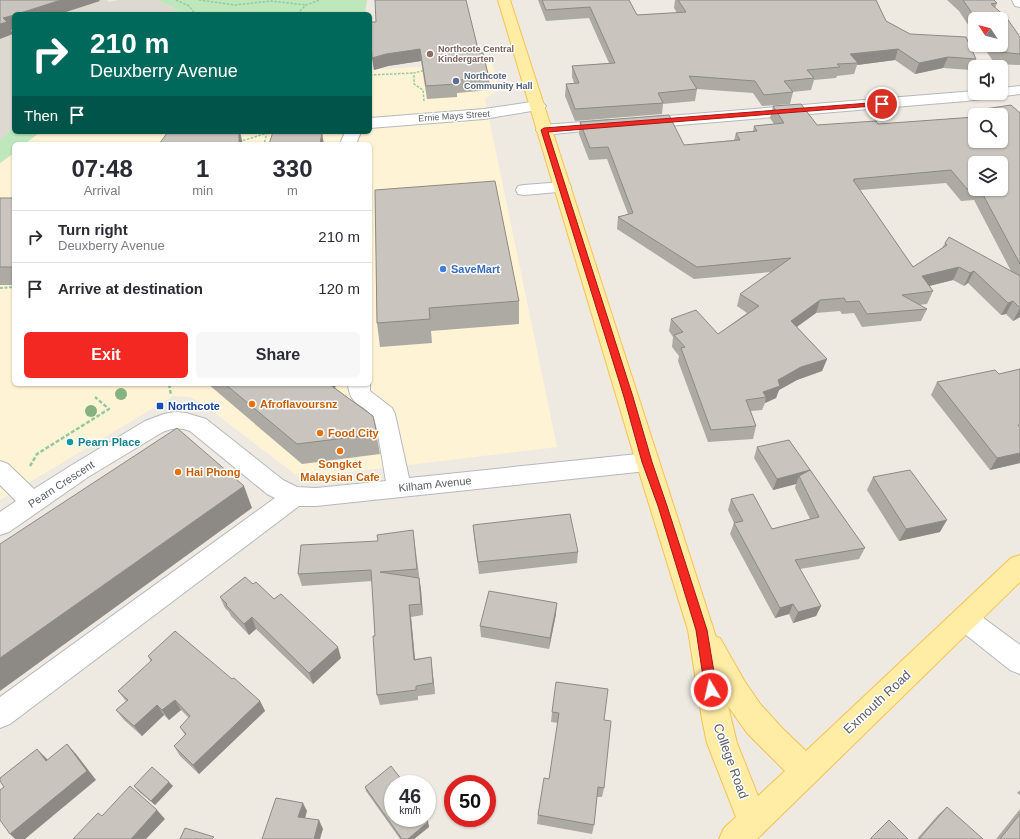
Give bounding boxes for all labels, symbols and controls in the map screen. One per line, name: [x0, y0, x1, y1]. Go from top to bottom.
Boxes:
north arrow: [968, 12, 1008, 52]
map controls: [968, 12, 1008, 196]
icon: right: [24, 28, 76, 80]
text: 210 m: [90, 28, 169, 59]
place label: Northcote Central Kindergarten: [438, 44, 514, 64]
marker: Northcote Central Kindergarten: [425, 49, 435, 59]
button: sound: [968, 60, 1008, 100]
text: Deuxberry Avenue: [90, 61, 238, 81]
place label: Northcote Community Hall: [464, 71, 533, 91]
marker: Northcote Community Hall: [451, 76, 461, 86]
pin: [865, 87, 899, 121]
icon: arrive: [871, 93, 893, 115]
icon: arrive: [66, 104, 88, 126]
text: Then: [24, 107, 58, 124]
street label: Ernie Mays Street: [418, 108, 491, 123]
button: search: [968, 108, 1008, 148]
text: 07:48: [71, 155, 133, 182]
text: 1: [196, 155, 209, 182]
text: 330: [273, 155, 313, 182]
button: layers: [968, 156, 1008, 196]
text: Arrival: [84, 183, 121, 198]
text: min: [192, 183, 213, 198]
text: m: [287, 183, 298, 198]
text: Turn right: [58, 221, 128, 238]
icon: right: [24, 226, 46, 248]
text: 210 m: [318, 228, 360, 245]
text: Deuxberry Avenue: [58, 238, 165, 253]
place label: SaveMart: [451, 263, 500, 275]
marker: SaveMart: [438, 264, 448, 274]
icon: arrive: [24, 278, 46, 300]
text: Arrive at destination: [58, 280, 203, 297]
text: 120 m: [318, 280, 360, 297]
button: Exit: [24, 332, 188, 378]
button: Share: [196, 332, 360, 378]
place label: Afroflavoursnz: [260, 398, 338, 410]
marker: Afroflavoursnz: [247, 399, 257, 409]
place label: Northcote: [168, 400, 220, 412]
marker: Northcote: [155, 401, 165, 411]
place label: Food City: [328, 427, 380, 439]
marker: Food City: [315, 428, 325, 438]
place label: Pearn Place: [78, 436, 140, 448]
marker: Pearn Place: [65, 437, 75, 447]
marker: Songket Malaysian Cafe: [335, 446, 345, 456]
street label: Pearn Crescent: [26, 458, 96, 510]
place label: Songket Malaysian Cafe: [300, 458, 380, 483]
place label: Hai Phong: [186, 466, 240, 478]
marker: Hai Phong: [173, 467, 183, 477]
street label: Kilham Avenue: [398, 474, 472, 494]
street label: Exmouth Road: [840, 667, 914, 737]
position arrow: [690, 669, 732, 711]
street label: College Road: [710, 721, 752, 801]
speed limit sign: 50: [444, 775, 496, 827]
text: 46: [399, 785, 421, 807]
text: km/h: [399, 805, 421, 816]

